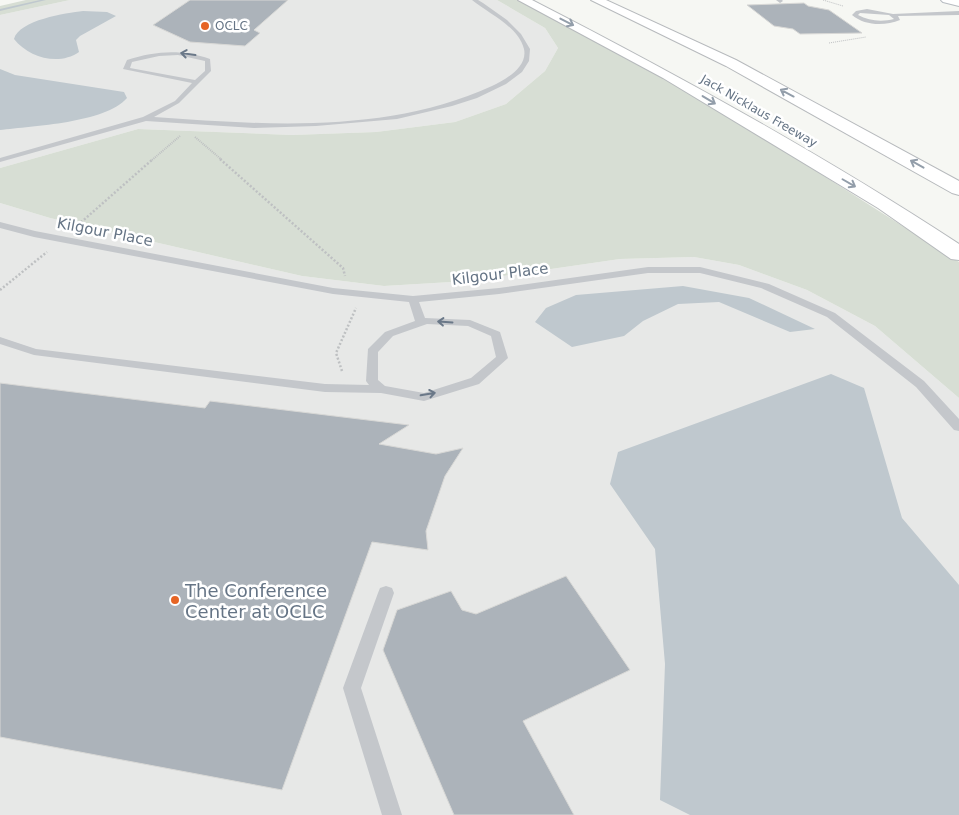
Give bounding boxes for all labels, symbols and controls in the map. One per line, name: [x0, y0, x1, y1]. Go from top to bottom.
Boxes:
one-way arrow: [559, 18, 574, 27]
place label: OCLC: [215, 19, 248, 33]
marker: OCLC: [199, 20, 211, 32]
one-way arrow: [180, 49, 196, 59]
street label: Jack Nicklaus Freeway: [697, 71, 820, 150]
one-way arrow: [779, 88, 794, 98]
one-way arrow: [702, 96, 716, 106]
one-way arrow: [910, 159, 925, 168]
one-way arrow: [842, 178, 857, 188]
street label: Kilgour Place: [56, 214, 154, 250]
street label: Kilgour Place: [451, 259, 549, 289]
one-way arrow: [437, 317, 453, 326]
one-way arrow: [420, 389, 436, 399]
place label: The Conference Center at OCLC: [184, 580, 327, 622]
marker: The Conference Center at OCLC: [169, 594, 181, 606]

